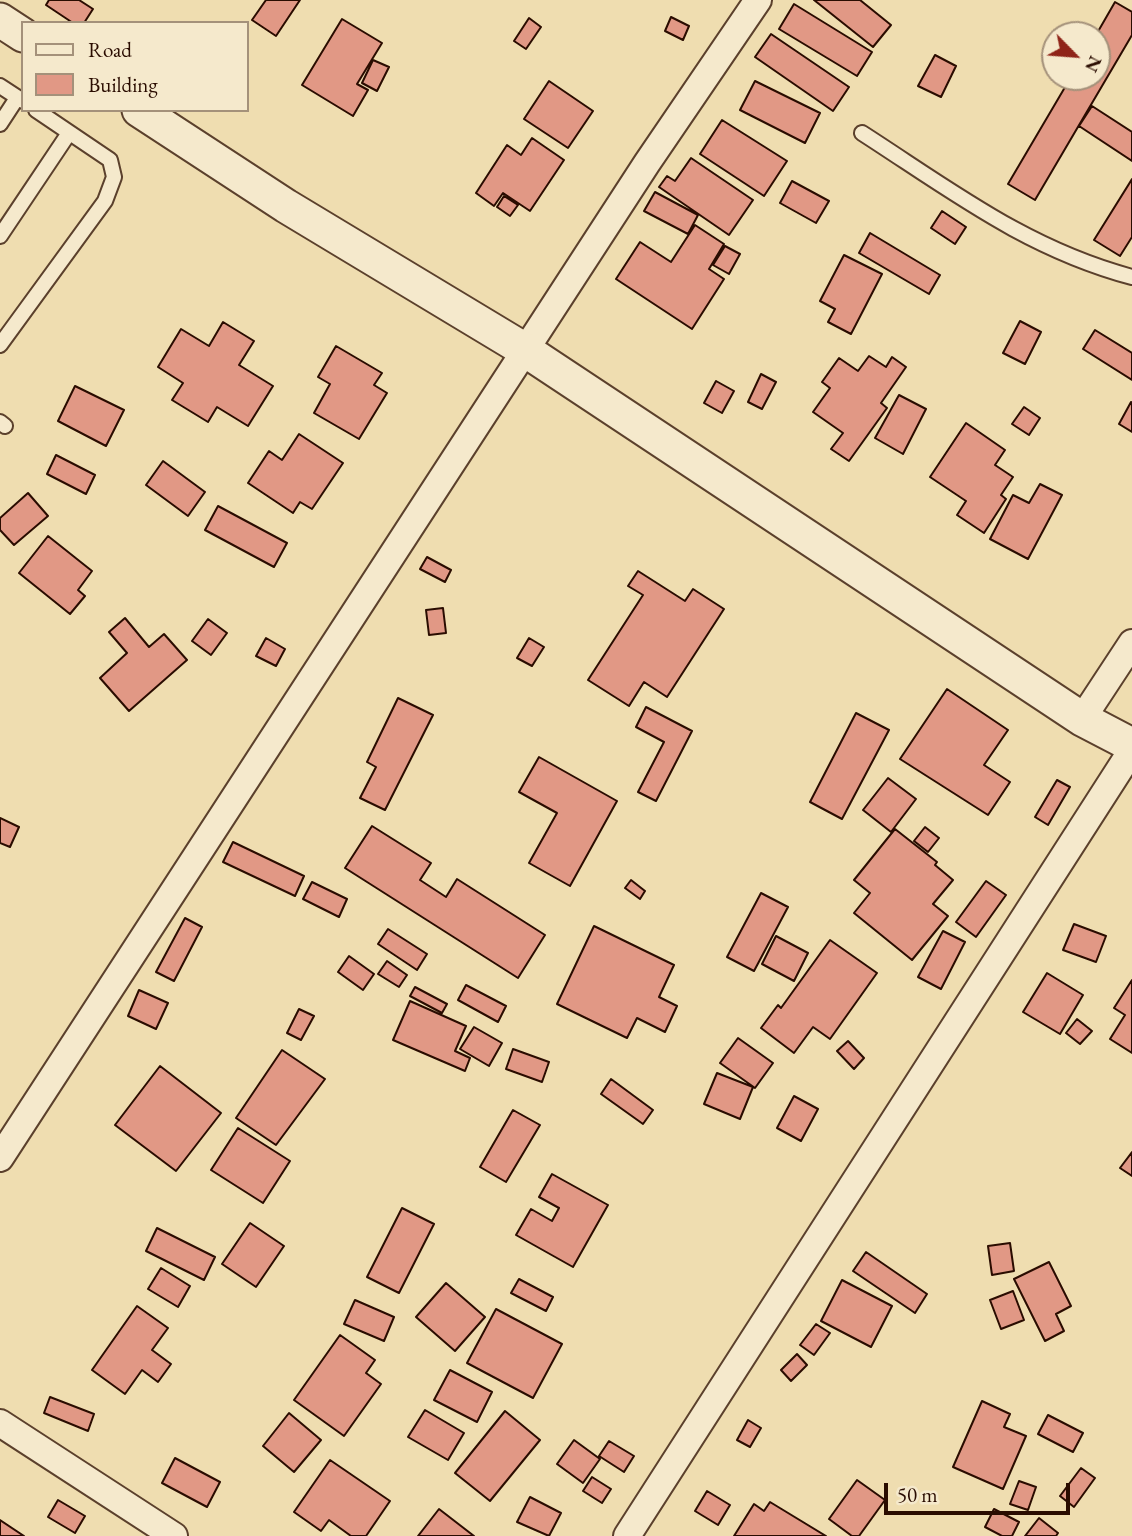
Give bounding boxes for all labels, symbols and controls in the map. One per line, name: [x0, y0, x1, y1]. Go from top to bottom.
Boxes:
legend: [21, 21, 248, 112]
north arrow: [1041, 21, 1111, 91]
text: Road: [88, 36, 132, 63]
text: N: [1079, 52, 1108, 76]
text: Building: [88, 71, 158, 98]
scale bar: [887, 1470, 1072, 1514]
text: 50 m: [897, 1481, 938, 1508]

